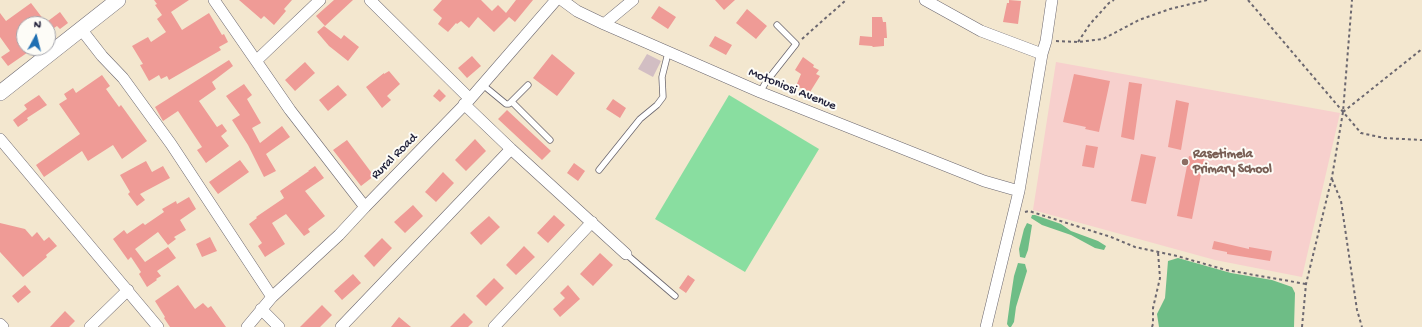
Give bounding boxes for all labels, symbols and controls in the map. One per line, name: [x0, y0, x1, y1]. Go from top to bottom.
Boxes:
north arrow: [16, 16, 56, 56]
text: N: [33, 19, 42, 31]
street label: Motoniosi Avenue: [746, 65, 838, 115]
street label: Rural Road: [369, 131, 421, 183]
place label: Rasetimela Primary School: [1193, 147, 1272, 178]
marker: Rasetimela Primary School: [1180, 157, 1190, 167]

